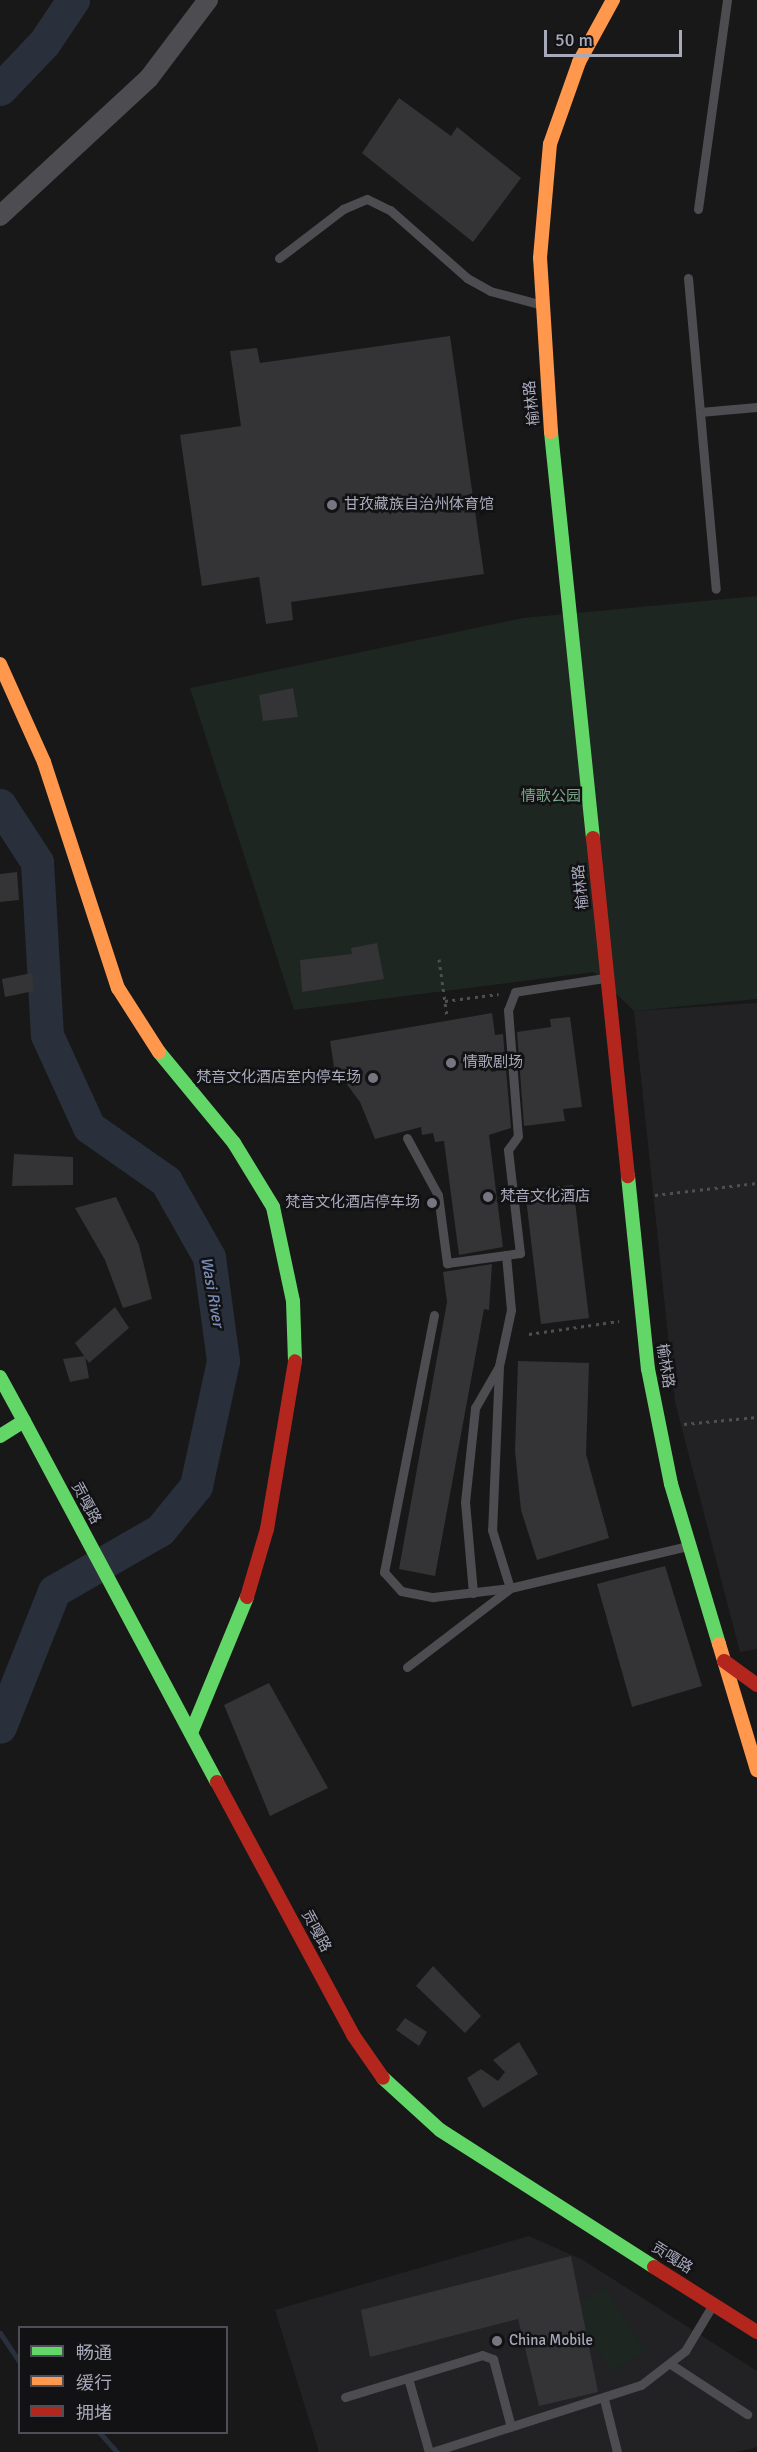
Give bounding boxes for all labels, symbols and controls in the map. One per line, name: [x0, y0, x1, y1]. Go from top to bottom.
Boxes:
scale bar: [547, 18, 685, 56]
text: 50 m: [555, 29, 593, 51]
street label: 榆林路: [521, 380, 543, 426]
place label: 甘孜藏族自治州体育馆: [344, 496, 494, 514]
marker: 甘孜藏族自治州体育馆: [325, 498, 339, 512]
park label: 情歌公园: [521, 788, 581, 806]
street label: 榆林路: [570, 864, 592, 910]
place label: 情歌剧场: [463, 1054, 523, 1072]
marker: 情歌剧场: [444, 1056, 458, 1070]
place label: 梵音文化酒店室内停车场: [196, 1069, 361, 1087]
marker: 梵音文化酒店室内停车场: [366, 1071, 380, 1085]
place label: 梵音文化酒店: [500, 1188, 590, 1206]
marker: 梵音文化酒店: [481, 1190, 495, 1204]
place label: 梵音文化酒店停车场: [285, 1194, 420, 1212]
marker: 梵音文化酒店停车场: [425, 1196, 439, 1210]
water label: Wasi River: [196, 1255, 228, 1329]
street label: 榆林路: [653, 1342, 677, 1390]
street label: 贡嘎路: [67, 1479, 105, 1527]
street label: 贡嘎路: [297, 1907, 335, 1955]
street label: 贡嘎路: [648, 2238, 696, 2278]
legend: [18, 2326, 228, 2434]
place label: China Mobile: [509, 2332, 593, 2350]
marker: China Mobile: [490, 2334, 504, 2348]
text: 畅通: [76, 2342, 112, 2364]
text: 缓行: [76, 2372, 112, 2394]
text: 拥堵: [76, 2402, 112, 2424]

